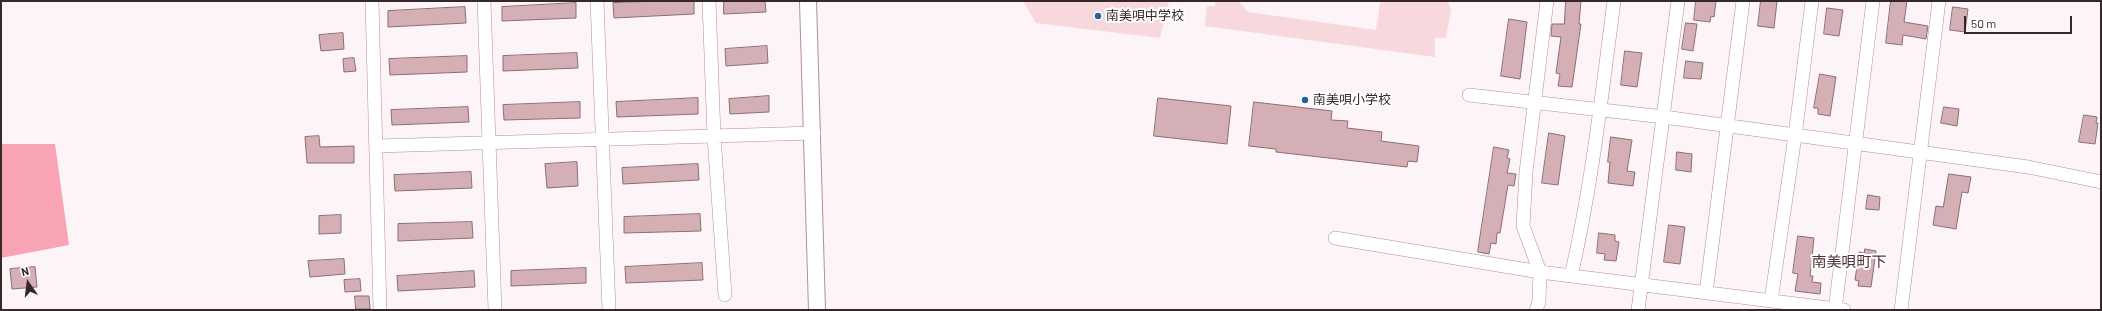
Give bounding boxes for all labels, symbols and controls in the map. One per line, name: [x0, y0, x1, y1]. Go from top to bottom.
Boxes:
place label: 南美唄中学校: [1106, 8, 1184, 24]
scale bar: [1966, 8, 2074, 34]
marker: 南美唄中学校: [1093, 11, 1103, 21]
text: 50 m: [1971, 16, 1996, 30]
place label: 南美唄小学校: [1313, 92, 1391, 108]
marker: 南美唄小学校: [1300, 95, 1310, 105]
district label: 南美唄町下: [1812, 253, 1886, 271]
north arrow: [8, 263, 48, 303]
text: N: [20, 264, 30, 278]

